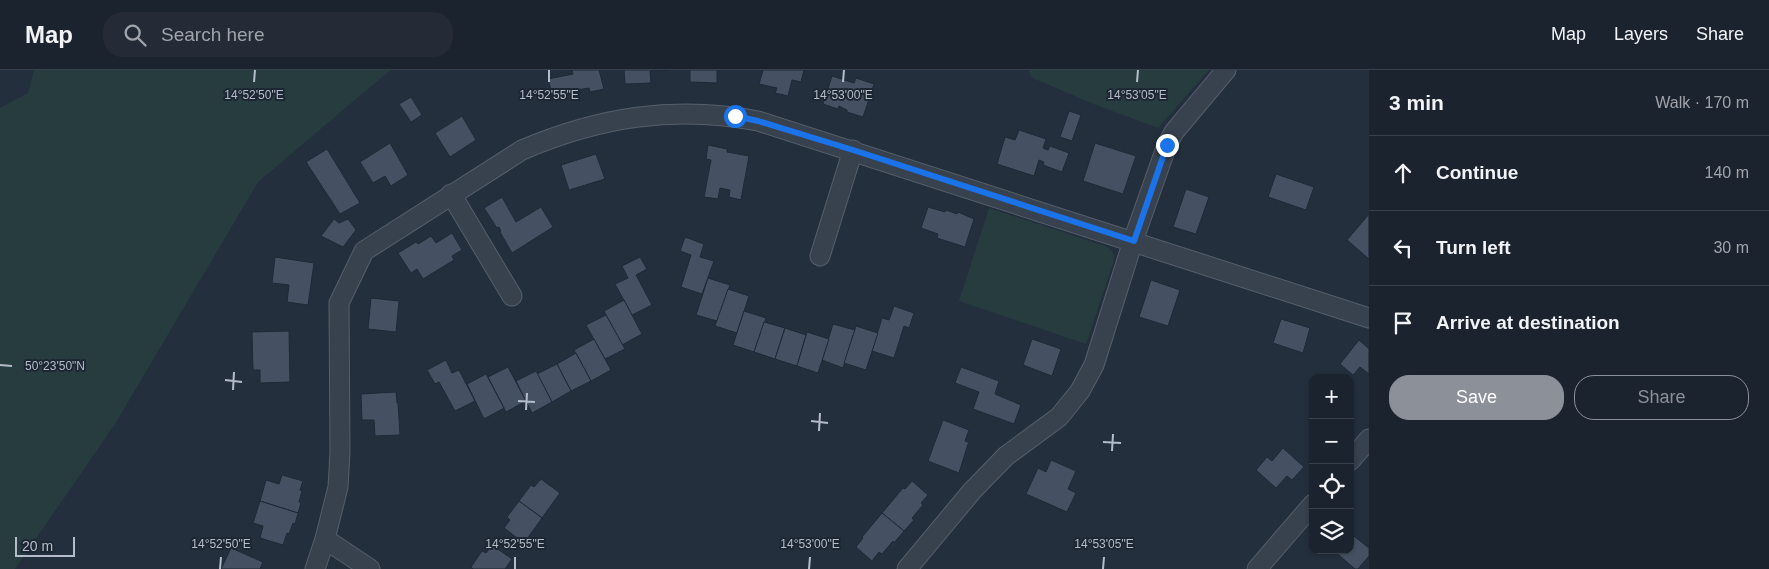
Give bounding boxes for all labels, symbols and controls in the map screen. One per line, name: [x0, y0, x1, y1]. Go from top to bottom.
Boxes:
search box: [103, 12, 453, 57]
text: Map: [25, 21, 73, 48]
icon: search: [121, 21, 149, 49]
text: Search here: [161, 24, 265, 45]
text: Map: [1551, 24, 1586, 44]
text: Layers: [1614, 24, 1668, 44]
text: Share: [1696, 24, 1744, 44]
text: 14°52'50"E: [224, 88, 284, 102]
text: 14°52'55"E: [519, 88, 579, 102]
text: 14°53'00"E: [813, 88, 873, 102]
text: 14°53'05"E: [1107, 88, 1167, 102]
text: 3 min: [1389, 91, 1444, 114]
text: Walk · 170 m: [1655, 94, 1749, 111]
route start: [724, 105, 747, 128]
route end: [1156, 134, 1179, 157]
icon: ahead: [1389, 159, 1417, 187]
text: Continue: [1436, 162, 1518, 183]
text: 140 m: [1705, 164, 1749, 181]
icon: left: [1389, 234, 1417, 262]
text: Turn left: [1436, 237, 1511, 258]
text: 30 m: [1713, 239, 1749, 256]
icon: arrive: [1389, 309, 1417, 337]
text: Arrive at destination: [1436, 312, 1620, 333]
text: 50°23'50"N: [25, 359, 85, 373]
map controls: [1309, 374, 1354, 554]
button: +: [1309, 374, 1354, 419]
button: Save: [1389, 375, 1564, 420]
button: Share: [1574, 375, 1749, 420]
button: −: [1309, 419, 1354, 464]
button: locate: [1309, 464, 1354, 509]
button: layers: [1309, 509, 1354, 554]
scale bar: [15, 534, 75, 557]
text: 14°52'50"E: [191, 537, 251, 551]
text: 14°52'55"E: [485, 537, 545, 551]
text: 14°53'00"E: [780, 537, 840, 551]
text: 14°53'05"E: [1074, 537, 1134, 551]
text: 20 m: [22, 538, 53, 554]

